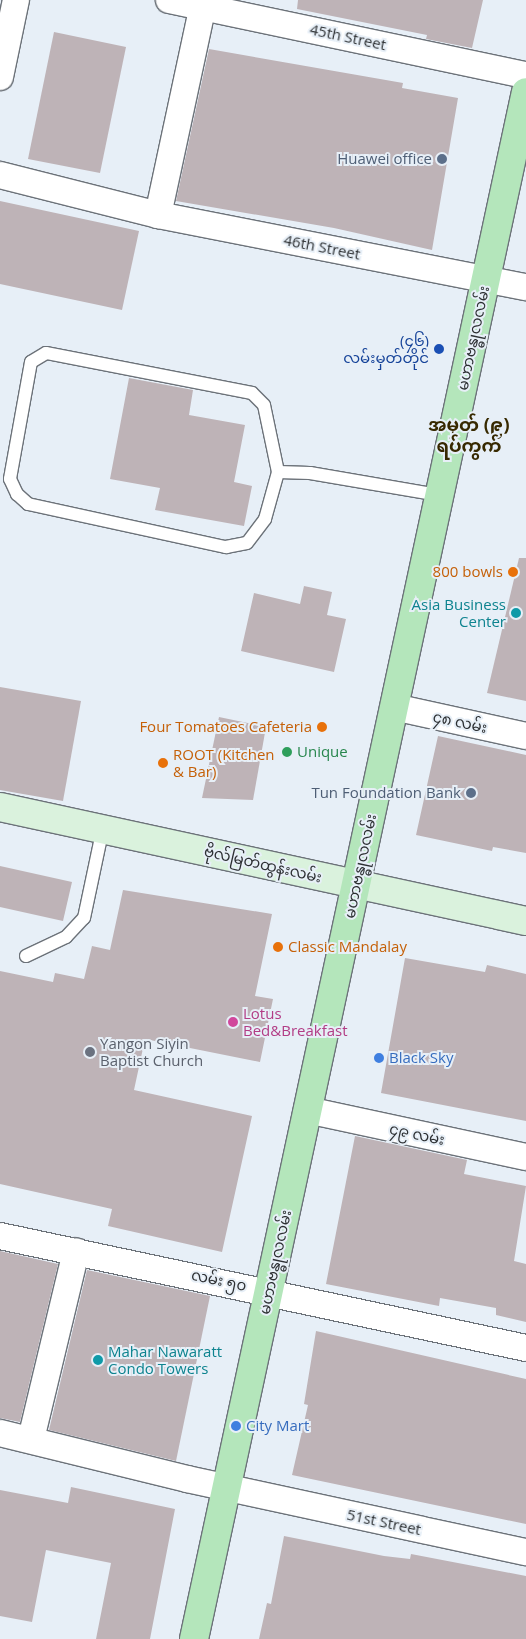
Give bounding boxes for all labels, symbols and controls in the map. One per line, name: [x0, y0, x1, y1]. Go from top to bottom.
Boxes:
street label: 45th Street: [308, 20, 388, 54]
place label: Huawei office: [337, 150, 432, 168]
marker: Huawei office: [436, 153, 448, 165]
street label: 46th Street: [282, 231, 362, 263]
street label: မဟာဗန္ဓုလလမ်း: [453, 284, 493, 392]
place label: (၄၆) လမ်းမှတ်တိုင်: [343, 331, 429, 366]
marker: (၄၆) လမ်းမှတ်တိုင်: [433, 343, 445, 355]
district label: အမှတ် (၉) ရပ်ကွက်: [428, 414, 510, 456]
place label: 800 bowls: [433, 563, 503, 581]
marker: 800 bowls: [507, 566, 519, 578]
place label: Asia Business Center: [412, 595, 506, 630]
marker: Asia Business Center: [510, 607, 522, 619]
street label: ၄၈ လမ်း: [431, 707, 489, 737]
place label: Four Tomatoes Cafeteria: [139, 718, 312, 736]
marker: Four Tomatoes Cafeteria: [316, 721, 328, 733]
place label: Unique: [297, 743, 348, 761]
place label: ROOT (Kitchen & Bar): [173, 745, 274, 780]
marker: Unique: [281, 746, 293, 758]
marker: ROOT (Kitchen & Bar): [157, 757, 169, 769]
place label: Tun Foundation Bank: [311, 784, 461, 802]
marker: Tun Foundation Bank: [465, 787, 477, 799]
street label: မဟာဗန္ဓုလလမ်း: [340, 812, 380, 920]
street label: ဗိုလ်မြတ်ထွန်းလမ်း: [202, 842, 324, 886]
place label: Classic Mandalay: [288, 938, 407, 956]
marker: Classic Mandalay: [272, 941, 284, 953]
place label: Lotus Bed&Breakfast: [243, 1004, 348, 1039]
marker: Lotus Bed&Breakfast: [227, 1016, 239, 1028]
place label: Yangon Siyin Baptist Church: [100, 1034, 203, 1069]
marker: Yangon Siyin Baptist Church: [84, 1046, 96, 1058]
place label: Black Sky: [389, 1049, 453, 1067]
marker: Black Sky: [373, 1052, 385, 1064]
street label: ၄၉ လမ်း: [388, 1119, 446, 1149]
street label: မဟာဗန္ဓုလလမ်း: [255, 1208, 295, 1316]
street label: လမ်း ၅၀: [190, 1265, 248, 1295]
place label: Mahar Nawaratt Condo Towers: [108, 1342, 222, 1377]
marker: Mahar Nawaratt Condo Towers: [92, 1354, 104, 1366]
place label: City Mart: [246, 1417, 309, 1435]
marker: City Mart: [230, 1420, 242, 1432]
street label: 51st Street: [345, 1505, 423, 1539]

